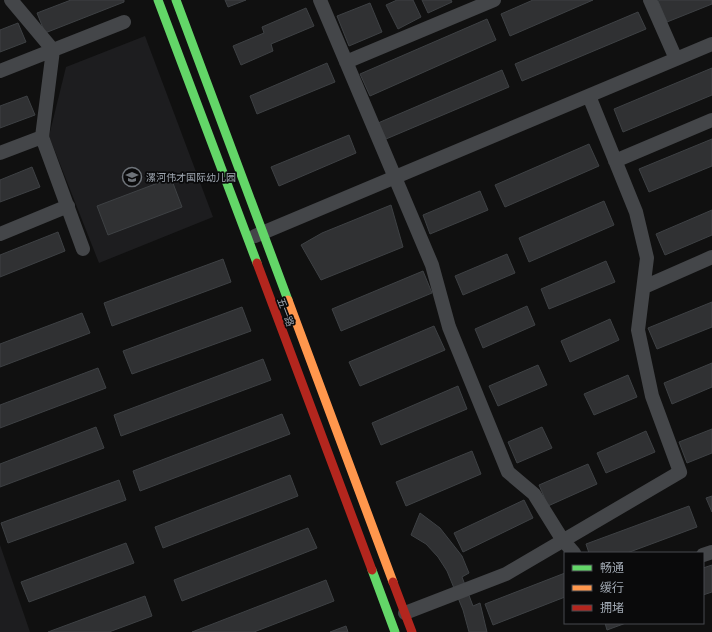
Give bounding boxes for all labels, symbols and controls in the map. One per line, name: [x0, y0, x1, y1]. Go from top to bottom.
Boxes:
school or university icon: 漯河伟才国际幼儿园: [121, 166, 143, 188]
place label: 漯河伟才国际幼儿园: [146, 171, 236, 183]
street label: 五一路: [275, 296, 297, 328]
legend: [564, 552, 704, 624]
text: 畅通: [600, 560, 624, 575]
text: 缓行: [600, 580, 624, 595]
text: 拥堵: [600, 600, 624, 615]

